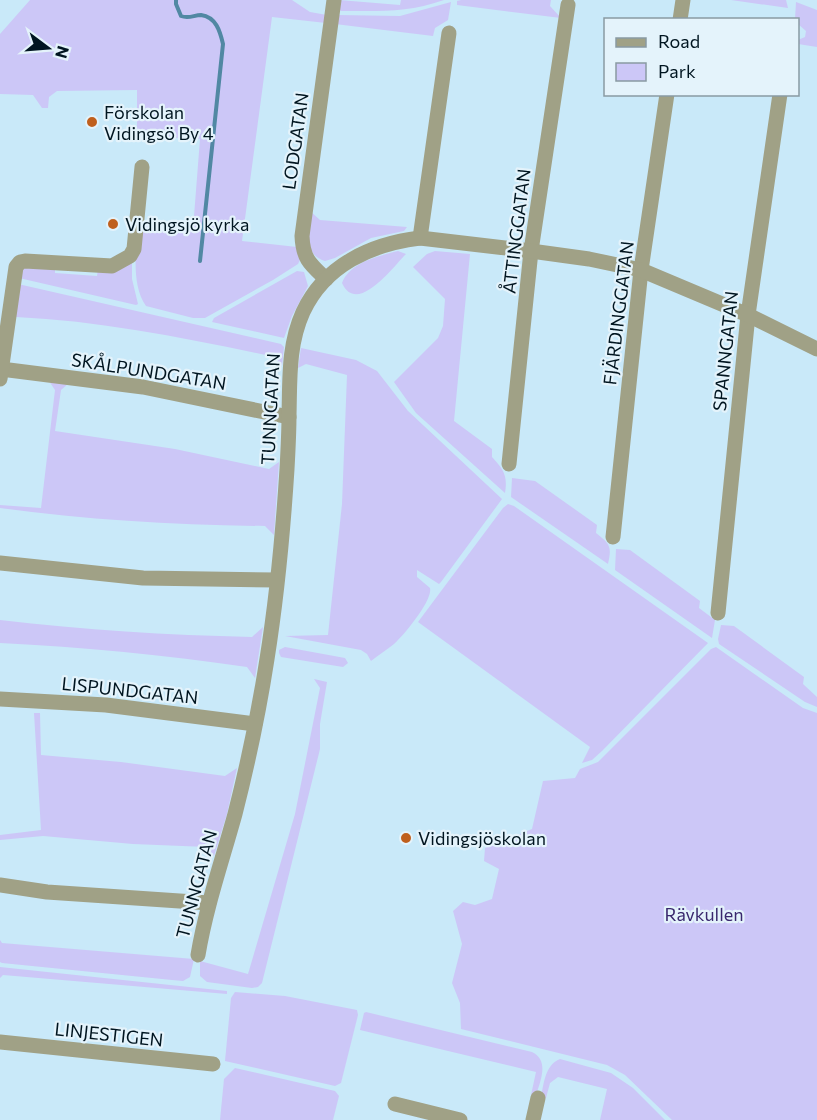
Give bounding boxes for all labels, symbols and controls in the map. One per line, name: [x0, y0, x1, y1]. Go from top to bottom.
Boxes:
north arrow: [18, 18, 78, 78]
legend: [604, 18, 799, 96]
text: Road: [658, 30, 700, 52]
text: N: [52, 44, 74, 61]
text: Park: [658, 60, 696, 82]
street label: LODGATAN: [277, 91, 313, 191]
place label: Förskolan Vidingsö By 4: [104, 101, 214, 144]
marker: Förskolan Vidingsö By 4: [85, 115, 99, 129]
street label: ÅTTINGGATAN: [497, 167, 535, 295]
place label: Vidingsjö kyrka: [125, 213, 250, 235]
marker: Vidingsjö kyrka: [106, 217, 120, 231]
street label: FJÄRDINGGATAN: [598, 240, 638, 386]
street label: SPANNGATAN: [708, 290, 742, 412]
street label: SKÅLPUNDGATAN: [70, 348, 228, 394]
street label: TUNNGATAN: [256, 353, 284, 465]
street label: LISPUNDGATAN: [61, 672, 199, 708]
street label: TUNNGATAN: [171, 827, 221, 941]
place label: Vidingsjöskolan: [418, 827, 546, 849]
marker: Vidingsjöskolan: [399, 831, 413, 845]
park label: Rävkullen: [664, 903, 744, 925]
street label: LINJESTIGEN: [54, 1017, 164, 1051]

